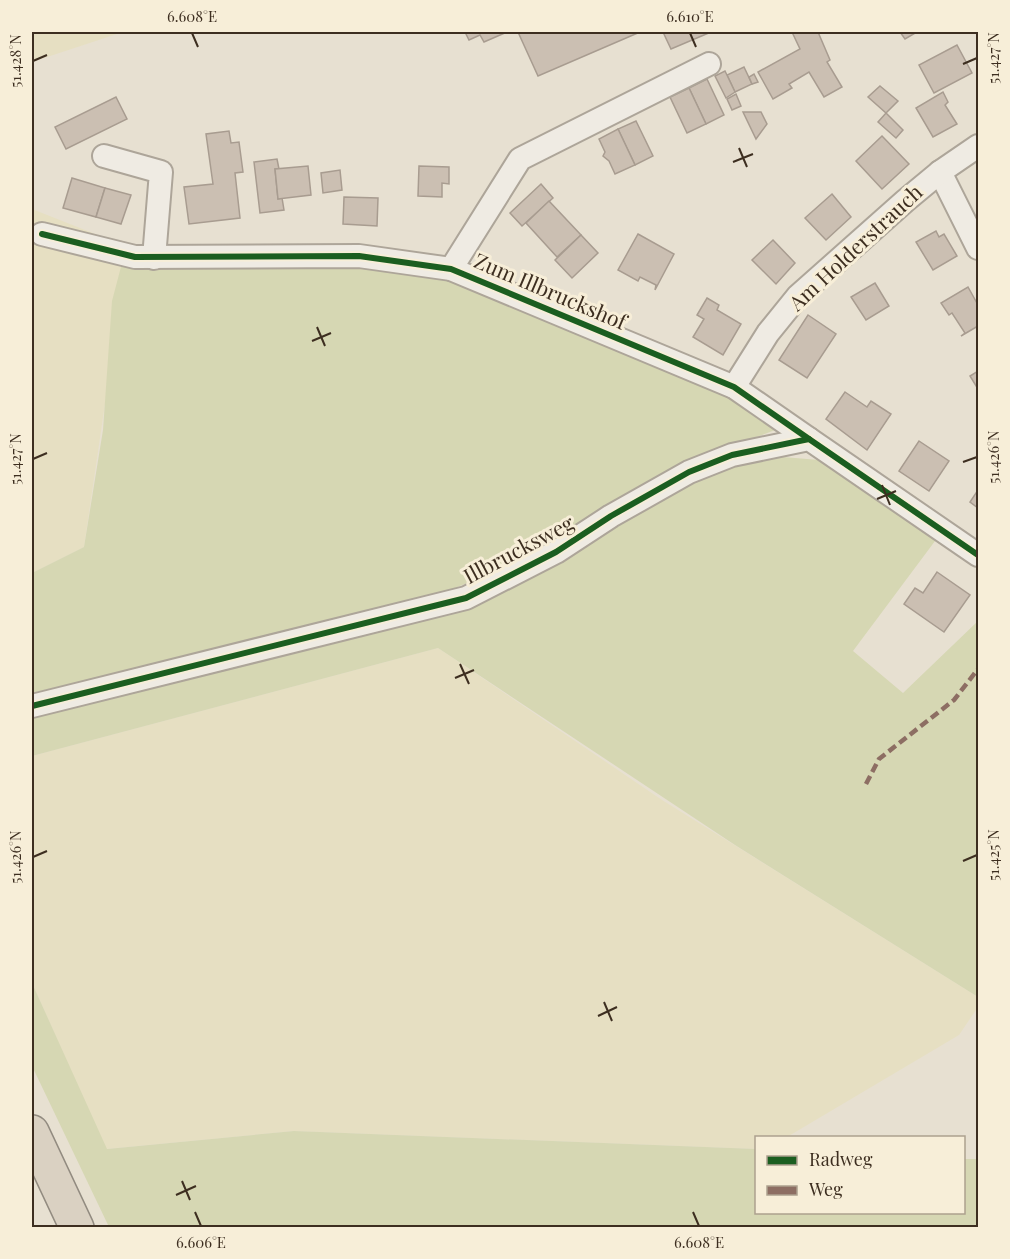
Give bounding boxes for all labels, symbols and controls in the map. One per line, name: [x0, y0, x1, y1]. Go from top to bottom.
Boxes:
text: 6.608°E: [167, 6, 217, 26]
text: 6.610°E: [666, 6, 714, 26]
text: 51.427°N: [983, 32, 1003, 84]
text: 51.428°N: [5, 34, 25, 88]
street label: Am Holderstrauch: [781, 177, 928, 317]
street label: Zum Illbruckshof: [470, 245, 633, 336]
text: 51.426°N: [983, 430, 1003, 484]
text: 51.427°N: [5, 433, 25, 485]
street label: Illbrucksweg: [458, 507, 578, 589]
text: 51.425°N: [983, 829, 1003, 881]
text: 51.426°N: [5, 830, 25, 884]
legend: [755, 1136, 965, 1214]
text: Radweg: [809, 1147, 873, 1171]
text: Weg: [808, 1177, 843, 1201]
text: 6.606°E: [176, 1232, 226, 1252]
text: 6.608°E: [674, 1232, 724, 1252]

